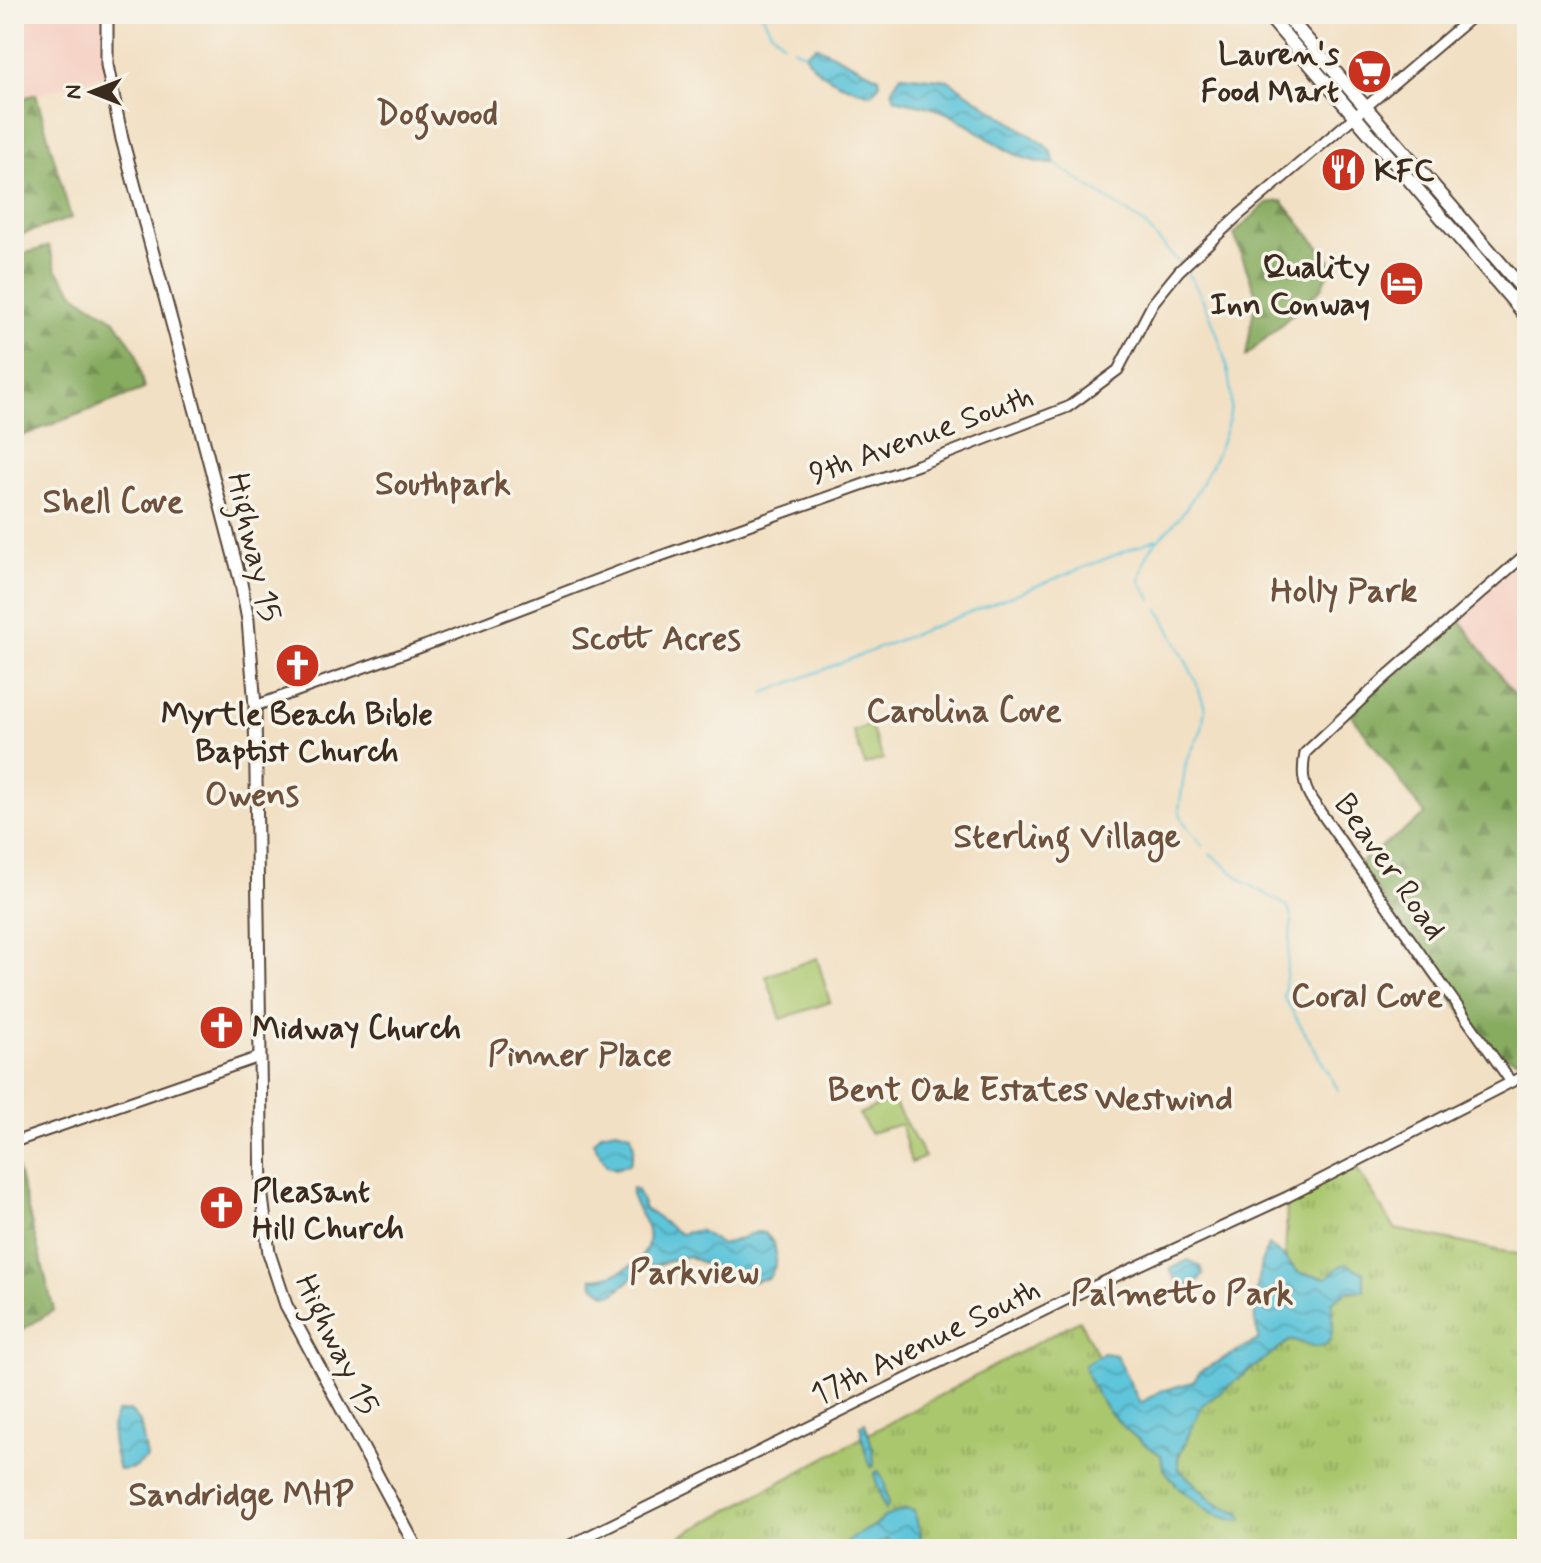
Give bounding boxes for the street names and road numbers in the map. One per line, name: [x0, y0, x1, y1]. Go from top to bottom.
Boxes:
street label: 9th Avenue South: [804, 376, 1040, 496]
street label: Highway 15: [213, 469, 291, 627]
street label: Beaver Road: [1323, 785, 1455, 949]
street label: Highway 15: [281, 1268, 388, 1424]
street label: 17th Avenue South: [804, 1269, 1048, 1417]

